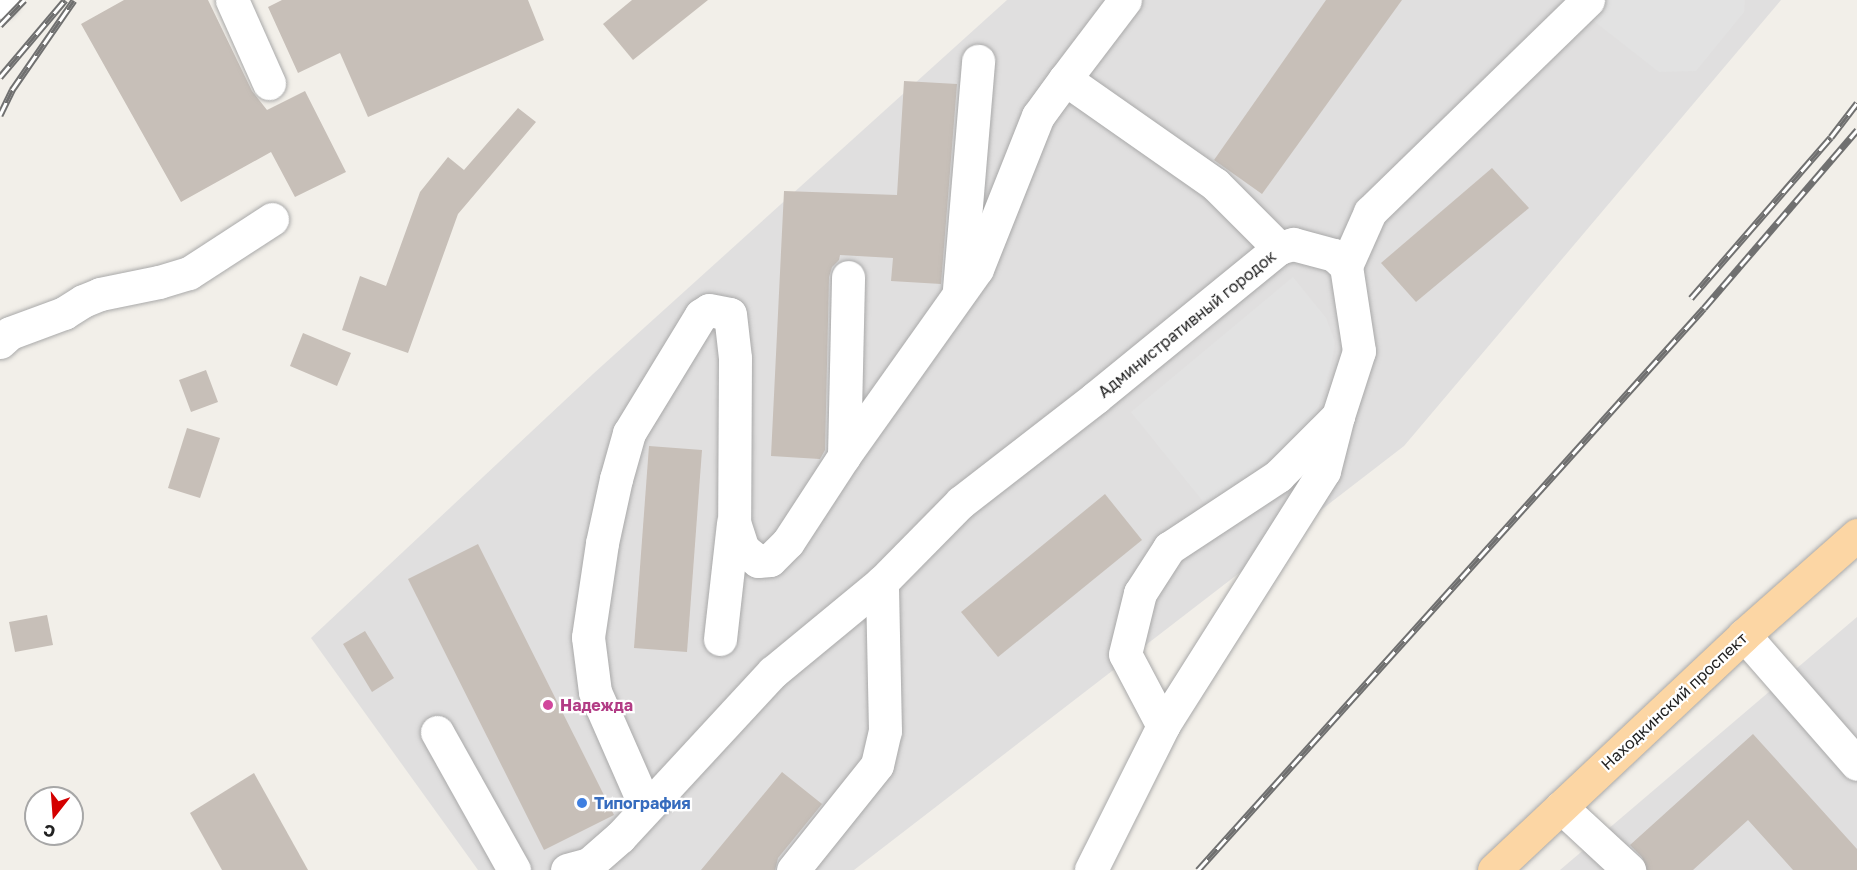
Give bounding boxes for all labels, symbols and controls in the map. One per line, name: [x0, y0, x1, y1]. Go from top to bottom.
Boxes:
street label: Административный городок: [1094, 246, 1280, 402]
street label: Находкинский проспект: [1597, 628, 1751, 774]
place label: Надежда: [560, 695, 633, 715]
marker: Надежда: [541, 698, 555, 712]
north arrow: [24, 786, 84, 846]
place label: Типография: [594, 793, 691, 813]
marker: Типография: [575, 796, 589, 810]
text: С: [41, 820, 58, 843]

